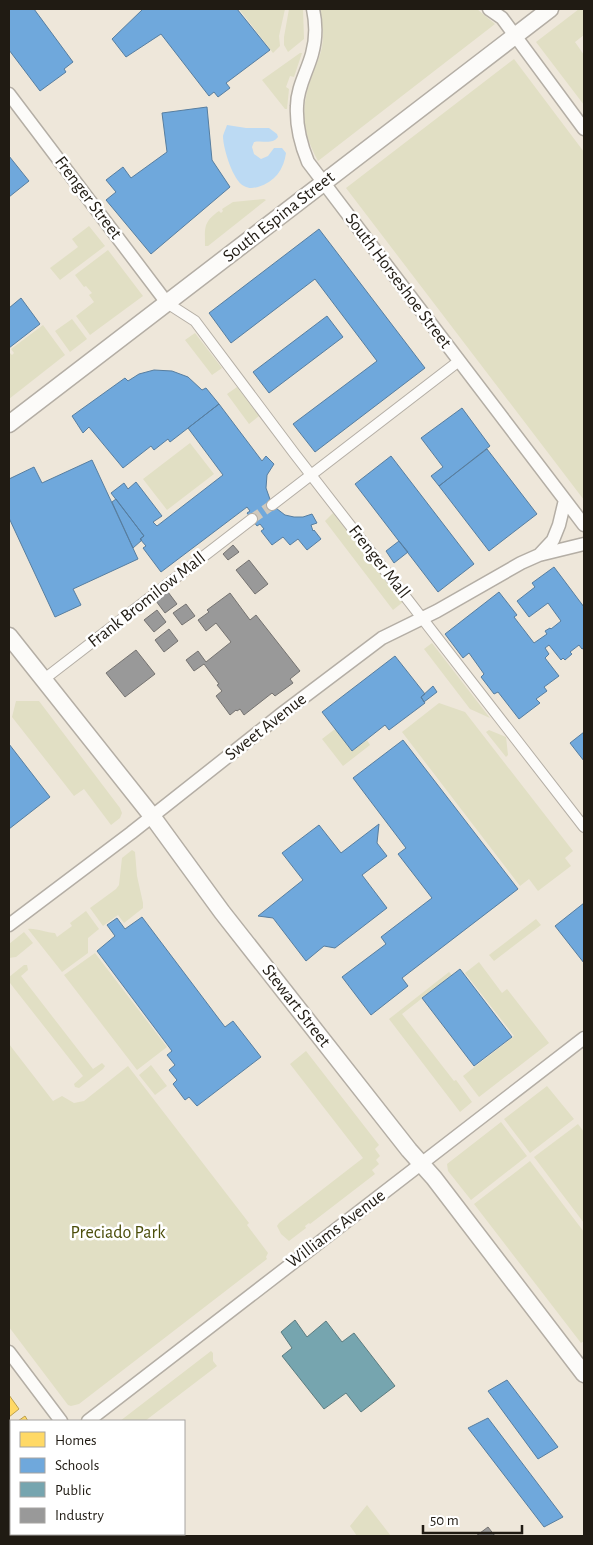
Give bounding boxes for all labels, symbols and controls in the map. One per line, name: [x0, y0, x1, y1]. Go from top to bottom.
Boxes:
street label: Frenger Street: [51, 153, 125, 243]
street label: South Espina Street: [220, 168, 338, 266]
street label: South Horseshoe Street: [341, 210, 455, 352]
street label: Frenger Mall: [345, 522, 413, 602]
street label: Frank Bromilow Mall: [85, 549, 209, 651]
street label: Sweet Avenue: [222, 690, 310, 764]
street label: Stewart Street: [258, 961, 334, 1051]
street label: Williams Avenue: [283, 1186, 389, 1272]
park label: Preciado Park: [71, 1224, 166, 1242]
legend: [10, 1420, 185, 1535]
text: Homes: [55, 1433, 97, 1448]
text: Schools: [55, 1458, 99, 1473]
text: Public: [55, 1483, 91, 1498]
scale bar: [423, 1502, 522, 1534]
text: Industry: [55, 1508, 104, 1523]
text: 50 m: [430, 1513, 459, 1528]

